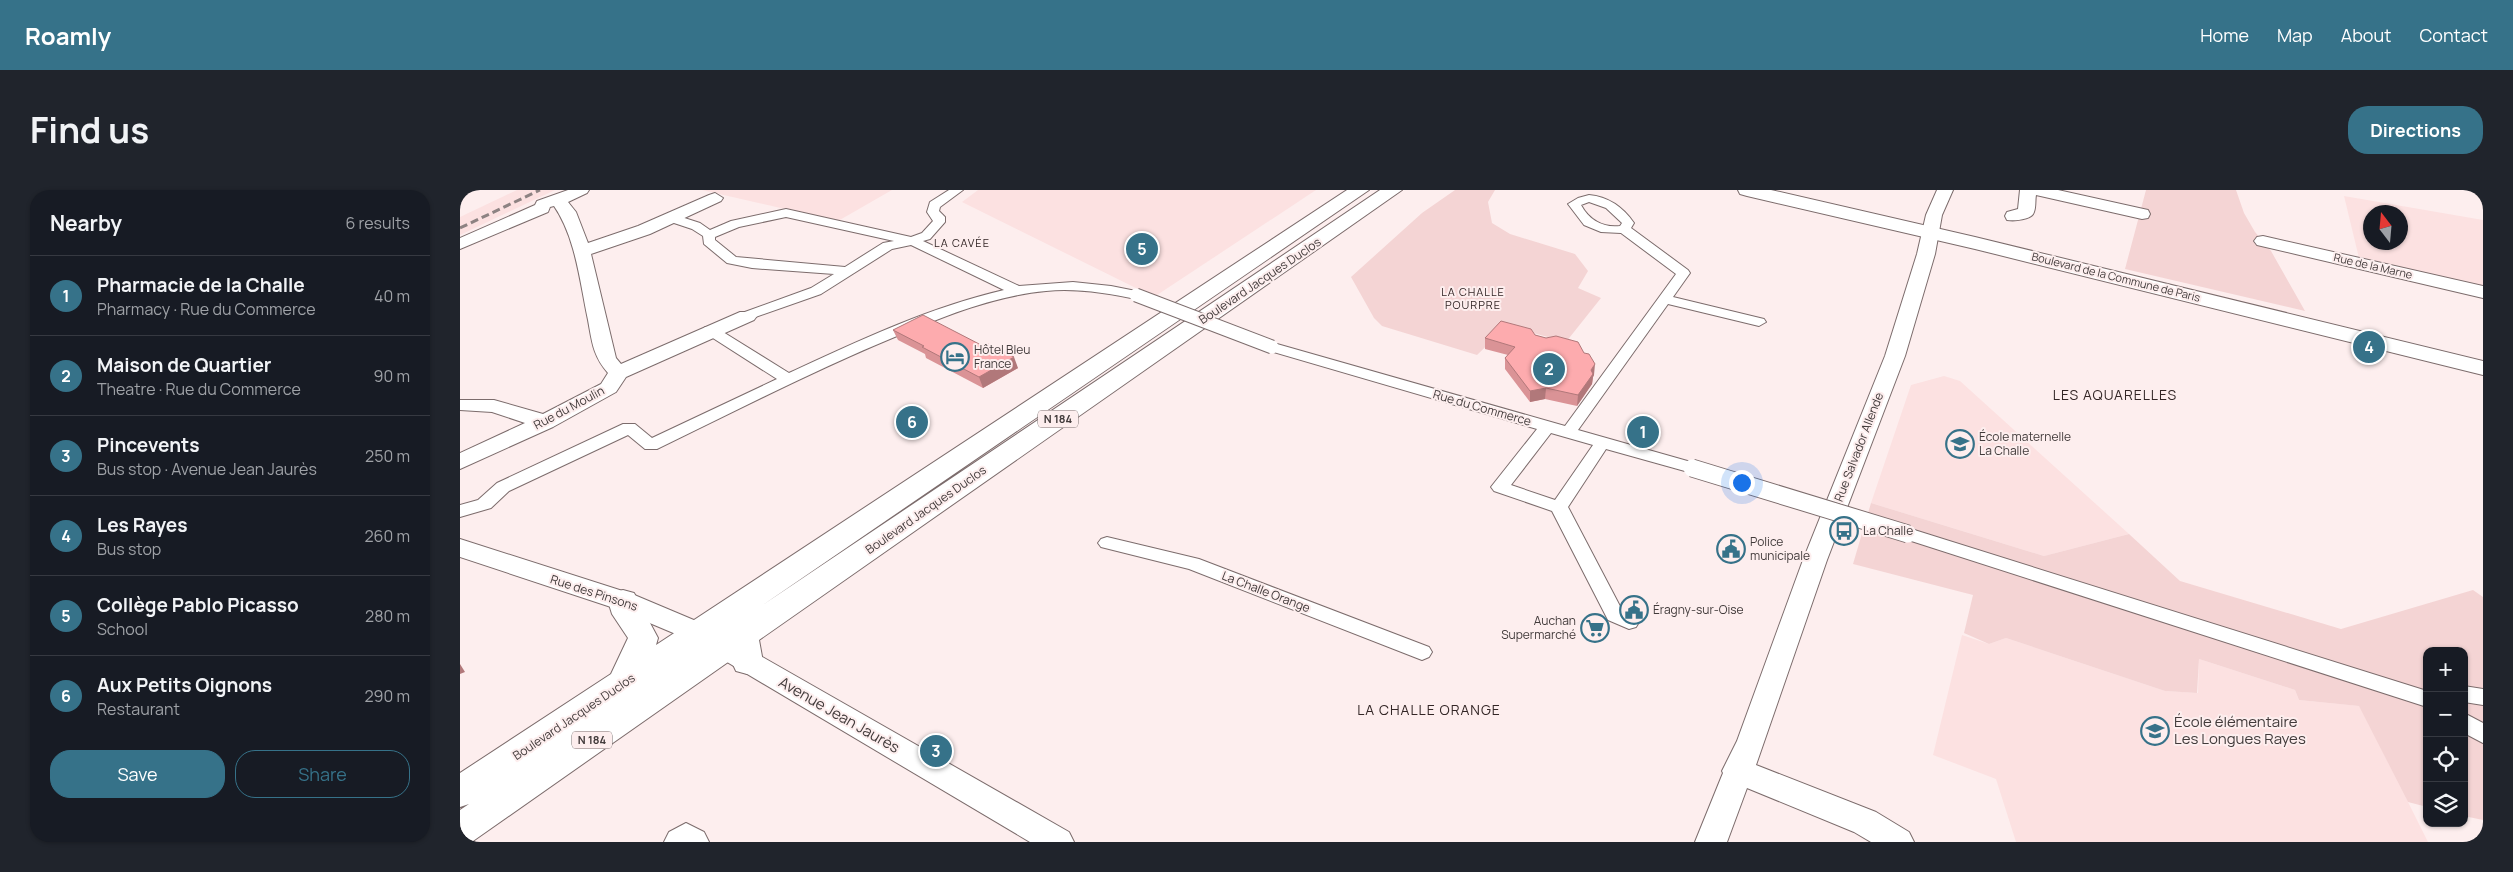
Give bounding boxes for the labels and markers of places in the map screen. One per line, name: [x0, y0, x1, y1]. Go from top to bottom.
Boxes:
pin: 5: [1126, 230, 1158, 268]
pin: 4: [2353, 328, 2385, 366]
place label: Hôtel Bleu France: [974, 341, 1030, 372]
hotel icon: Hôtel Bleu France: [940, 342, 970, 372]
pin: 2: [1533, 350, 1565, 388]
pin: 6: [896, 403, 928, 441]
pin: 1: [1627, 413, 1659, 451]
place label: École maternelle La Challe: [1979, 428, 2071, 459]
school or university icon: École maternelle La Challe: [1945, 429, 1975, 459]
bus stop icon: La Challe: [1829, 516, 1859, 546]
place label: La Challe: [1863, 522, 1913, 539]
place label: Police municipale: [1750, 533, 1810, 564]
public building icon: Police municipale: [1716, 534, 1746, 564]
public building icon: Éragny-sur-Oise: [1619, 595, 1649, 625]
place label: Éragny-sur-Oise: [1653, 601, 1744, 618]
place label: Auchan Supermarché: [1501, 612, 1576, 643]
supermarket icon: Auchan Supermarché: [1580, 613, 1610, 643]
place label: École élémentaire Les Longues Rayes: [2174, 711, 2306, 749]
school or university icon: École élémentaire Les Longues Rayes: [2140, 716, 2170, 746]
pin: 3: [920, 732, 952, 770]

